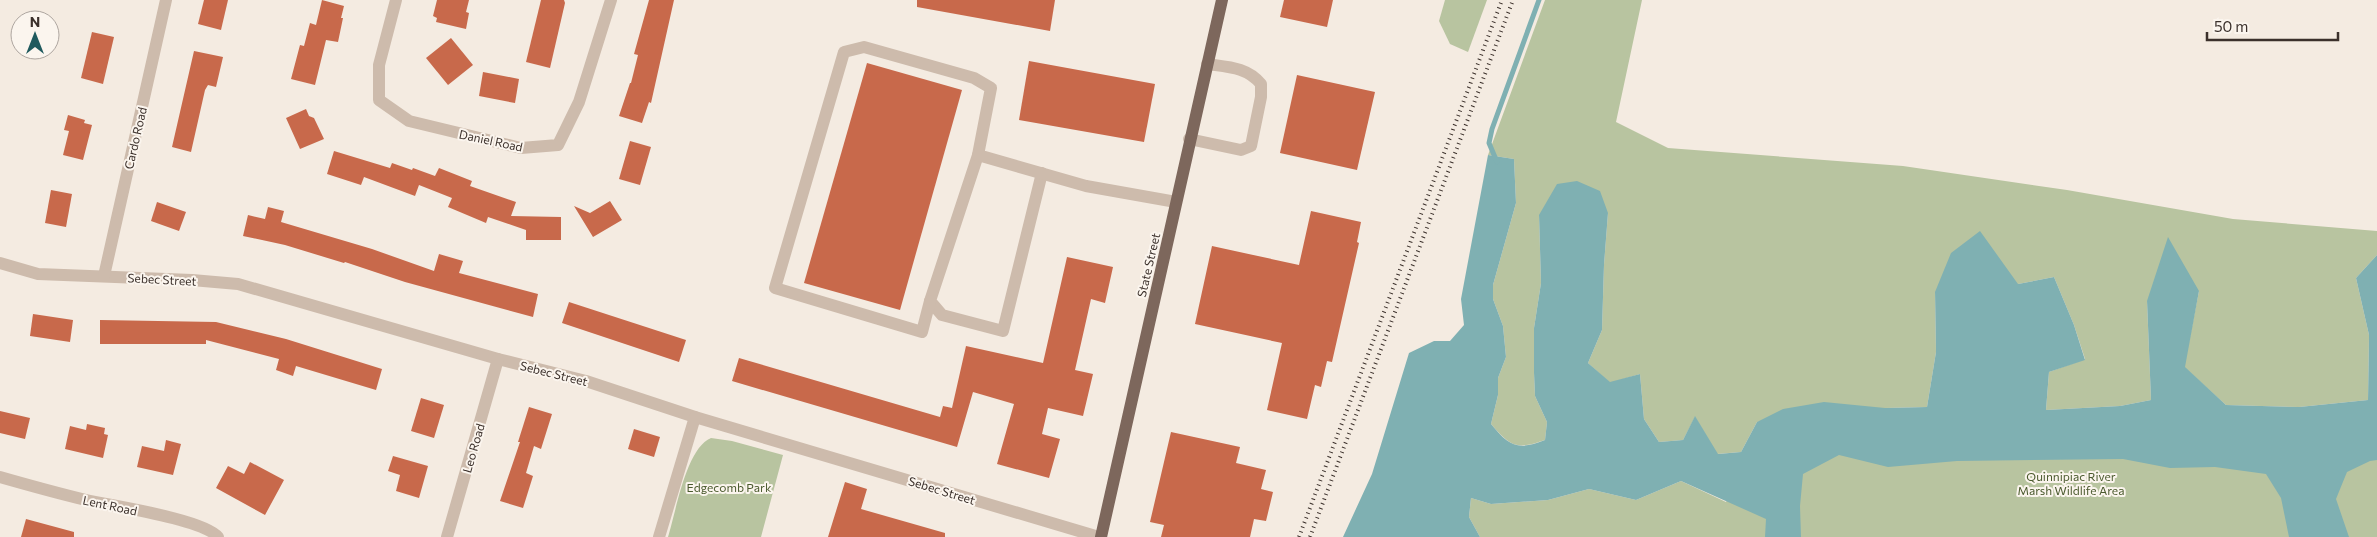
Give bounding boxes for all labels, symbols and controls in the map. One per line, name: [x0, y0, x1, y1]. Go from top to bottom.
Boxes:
north arrow: [10, 10, 60, 60]
scale bar: [2207, 10, 2338, 42]
text: N: [30, 13, 40, 30]
text: 50 m: [2214, 17, 2248, 35]
street label: Cardo Road: [121, 105, 149, 171]
street label: Daniel Road: [458, 126, 524, 154]
street label: State Street: [1134, 231, 1162, 298]
street label: Sebec Street: [127, 270, 197, 288]
street label: Sebec Street: [519, 358, 589, 388]
street label: Leo Road: [459, 422, 487, 474]
park label: Quinnipiac River Marsh Wildlife Area: [2018, 469, 2124, 497]
street label: Sebec Street: [907, 473, 977, 507]
park label: Edgecomb Park: [687, 480, 772, 494]
street label: Lent Road: [81, 492, 139, 518]

